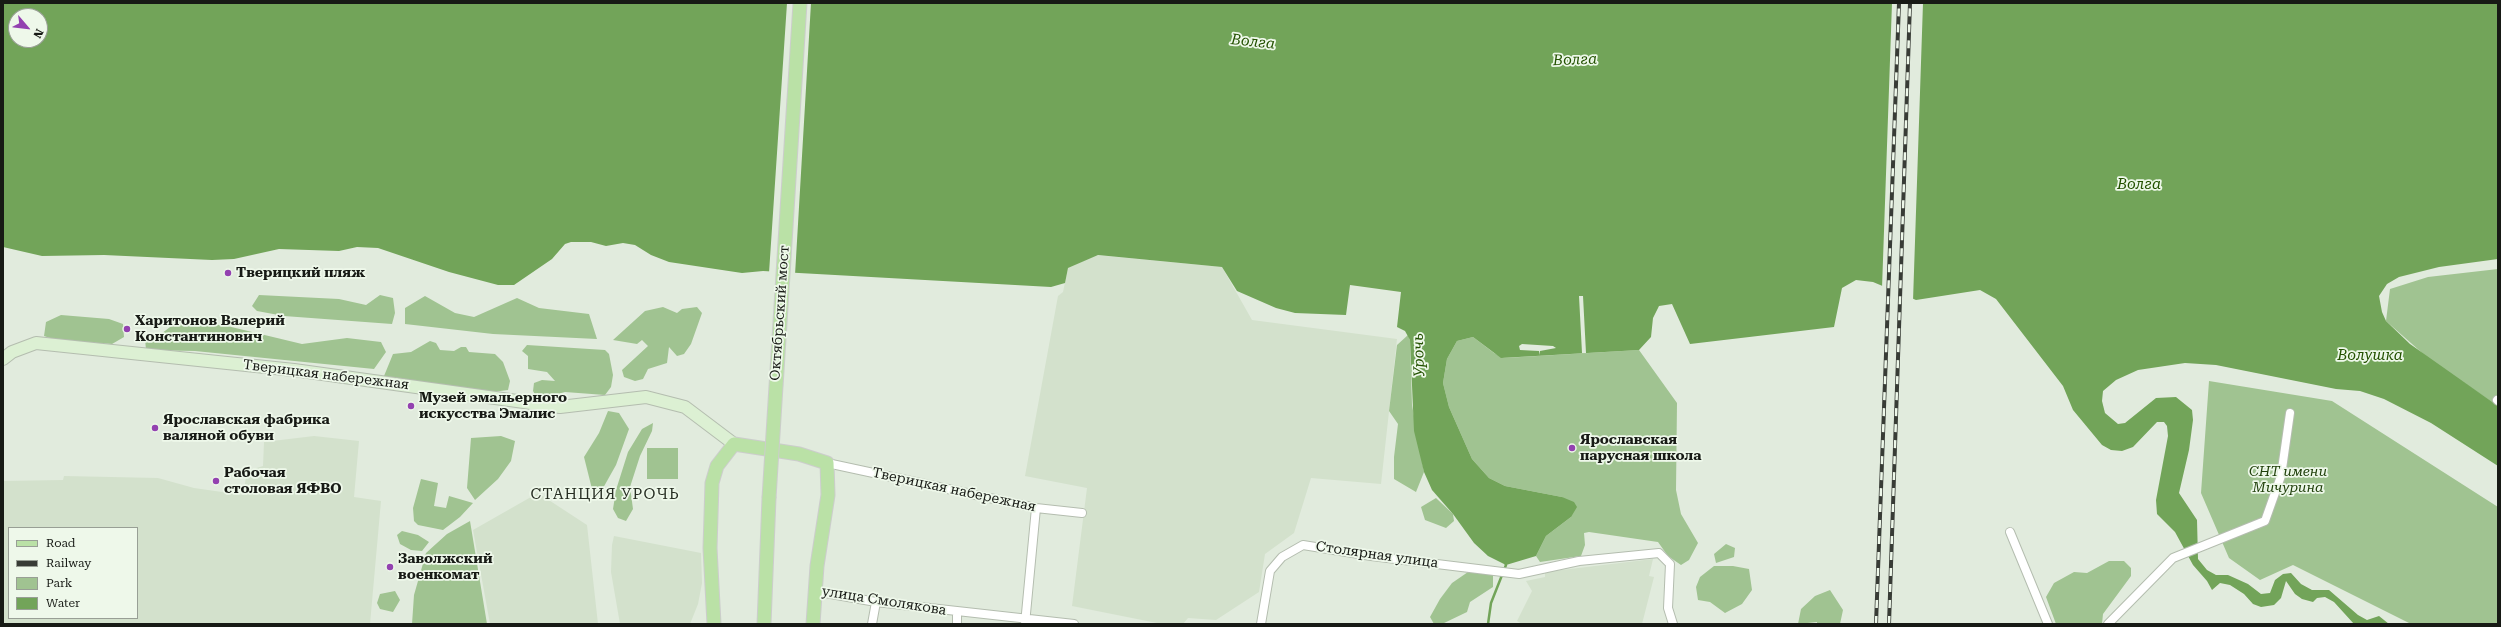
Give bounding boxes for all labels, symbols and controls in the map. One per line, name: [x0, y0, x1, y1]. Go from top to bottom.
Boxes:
north arrow: [8, 8, 48, 48]
text: N: [30, 27, 46, 40]
water label: Волга: [1230, 31, 1276, 53]
water label: Волга: [1553, 50, 1597, 70]
water label: Волга: [2117, 176, 2161, 194]
street label: Октябрьский мост: [767, 245, 793, 381]
place label: Тверицкий пляж: [236, 265, 365, 281]
marker: Тверицкий пляж: [223, 268, 233, 278]
place label: Харитонов Валерий Константинович: [135, 313, 285, 346]
marker: Харитонов Валерий Константинович: [122, 324, 132, 334]
water label: Урочь: [1409, 333, 1429, 377]
water label: Волушка: [2337, 347, 2403, 365]
street label: Тверицкая набережная: [242, 356, 410, 394]
place label: Музей эмальерного искусства Эмалис: [419, 390, 567, 422]
marker: Музей эмальерного искусства Эмалис: [406, 401, 416, 411]
place label: Ярославская фабрика валяной обуви: [163, 412, 330, 444]
marker: Ярославская фабрика валяной обуви: [150, 423, 160, 433]
place label: Ярославская парусная школа: [1580, 432, 1701, 464]
marker: Ярославская парусная школа: [1567, 443, 1577, 453]
street label: Тверицкая набережная: [871, 464, 1037, 516]
park label: СНТ имени Мичурина: [2249, 464, 2327, 496]
place label: Рабочая столовая ЯФВО: [224, 465, 342, 498]
marker: Рабочая столовая ЯФВО: [211, 476, 221, 486]
district label: СТАНЦИЯ УРОЧЬ: [530, 486, 680, 504]
legend: [8, 527, 138, 619]
text: Road: [46, 536, 75, 550]
street label: Столярная улица: [1315, 538, 1439, 572]
place label: Заволжский военкомат: [398, 551, 493, 584]
text: Railway: [46, 556, 91, 570]
marker: Заволжский военкомат: [385, 562, 395, 572]
text: Park: [46, 576, 72, 590]
street label: улица Смолякова: [821, 583, 947, 619]
text: Water: [46, 596, 80, 610]

